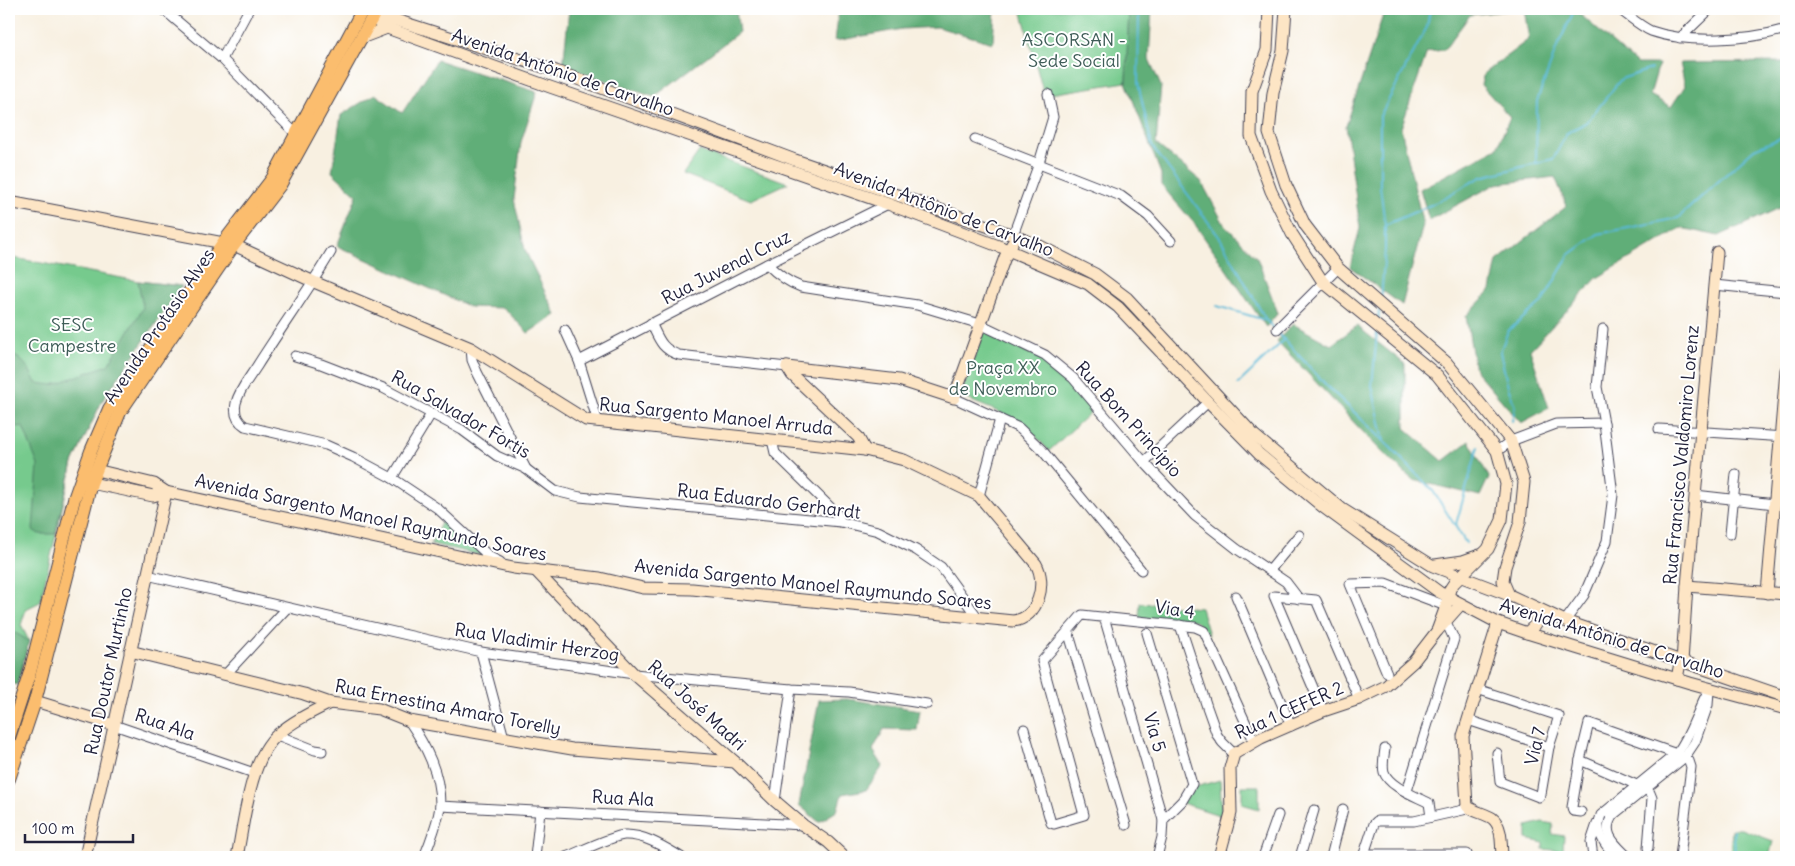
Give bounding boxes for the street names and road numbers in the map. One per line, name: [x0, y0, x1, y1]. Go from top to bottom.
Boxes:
street label: Avenida Antônio de Carvalho: [449, 23, 677, 121]
street label: Avenida Antônio de Carvalho: [831, 156, 1057, 262]
street label: Rua Juvenal Cruz: [658, 224, 795, 309]
street label: Avenida Protásio Alves: [98, 244, 220, 408]
street label: Rua Francisco Valdomiro Lorenz: [1658, 324, 1704, 586]
street label: Rua Bom Princípio: [1071, 356, 1187, 482]
street label: Rua Salvador Fortis: [387, 365, 535, 463]
street label: Rua Sargento Manoel Arruda: [598, 392, 834, 440]
street label: Avenida Sargento Manoel Raymundo Soares: [193, 468, 549, 566]
street label: Rua Eduardo Gerhardt: [676, 478, 862, 524]
street label: Avenida Sargento Manoel Raymundo Soares: [633, 554, 993, 614]
street label: Rua Doutor Murtinho: [79, 585, 137, 757]
street label: Avenida Antônio de Carvalho: [1497, 593, 1727, 683]
street label: Via 4: [1153, 594, 1197, 624]
street label: Rua Vladimir Herzog: [453, 618, 621, 666]
street label: Rua José Madri: [643, 655, 751, 755]
street label: Rua Ernestina Amaro Torelly: [333, 674, 563, 740]
street label: Rua 1 CEFER 2: [1231, 676, 1347, 744]
street label: Rua Ala: [132, 703, 198, 745]
street label: Via 5: [1138, 710, 1172, 754]
street label: Via 7: [1519, 724, 1551, 767]
street label: Rua Ala: [591, 785, 655, 811]

